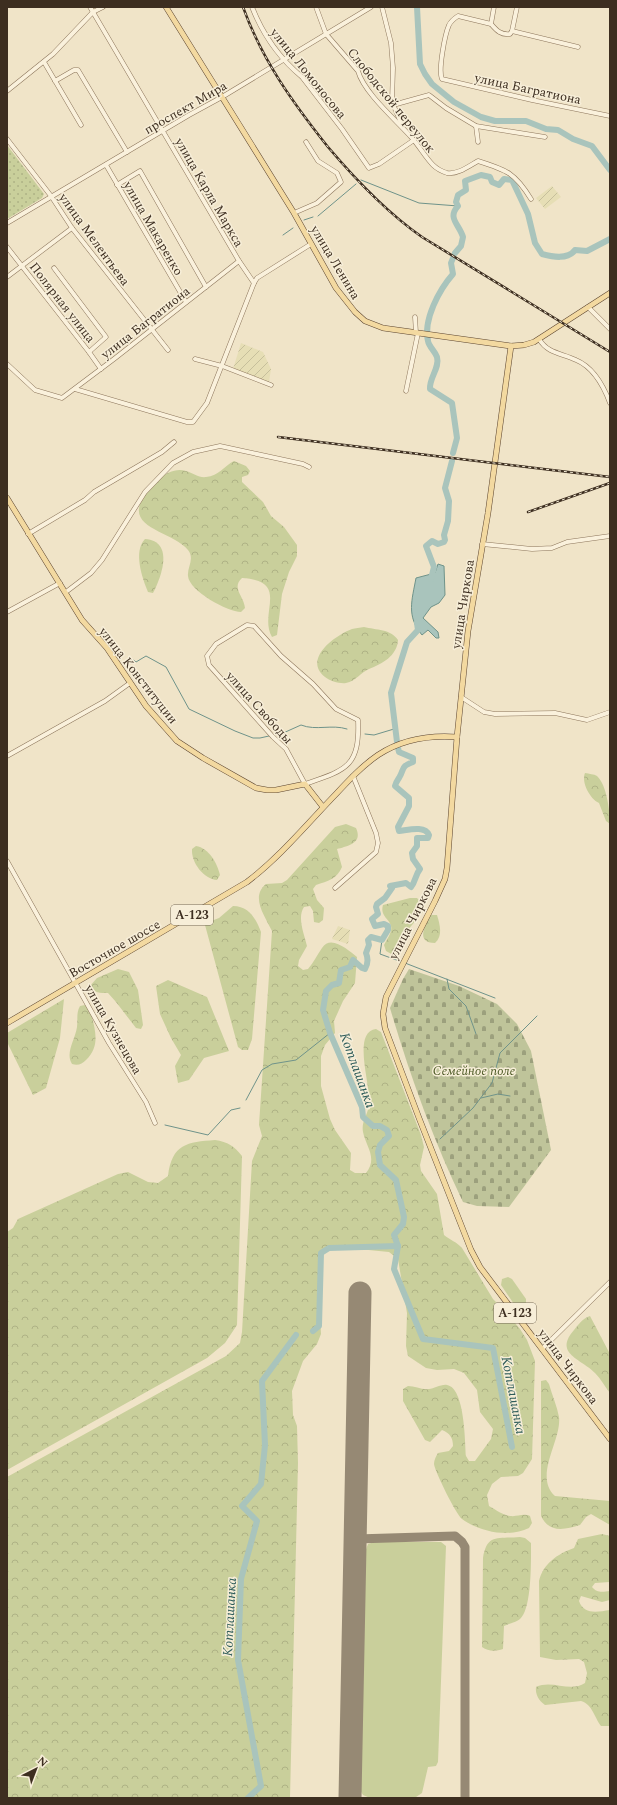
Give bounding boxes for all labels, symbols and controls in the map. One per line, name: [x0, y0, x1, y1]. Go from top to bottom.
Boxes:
street label: улица Ломоносова: [265, 23, 352, 124]
street label: Слободской переулок: [342, 43, 440, 158]
street label: улица Багратиона: [472, 68, 584, 110]
street label: проспект Мира: [140, 76, 231, 140]
street label: улица Карла Маркса: [169, 133, 249, 252]
street label: улица Макаренко: [117, 177, 188, 279]
street label: улица Мелентьева: [53, 188, 135, 291]
street label: улица Ленина: [305, 221, 366, 304]
street label: Полярная улица: [24, 258, 101, 348]
street label: улица Багратиона: [96, 281, 195, 365]
street label: улица Чиркова: [446, 557, 480, 651]
street label: улица Конституции: [93, 622, 183, 729]
street label: улица Свободы: [220, 666, 297, 749]
street label: улица Чиркова: [383, 873, 443, 964]
road number: А-123: [171, 905, 213, 925]
street label: Восточное шоссе: [65, 914, 164, 983]
street label: улица Кузнецова: [79, 980, 147, 1079]
water label: Котлашанка: [334, 1029, 381, 1111]
park label: Семейное поле: [433, 1061, 516, 1081]
road number: А-123: [494, 1303, 536, 1323]
street label: улица Чиркова: [532, 1324, 604, 1409]
water label: Котлашанка: [496, 1354, 531, 1436]
water label: Котлашанка: [217, 1577, 242, 1657]
north arrow: [16, 1749, 56, 1789]
text: N: [33, 1753, 51, 1771]

